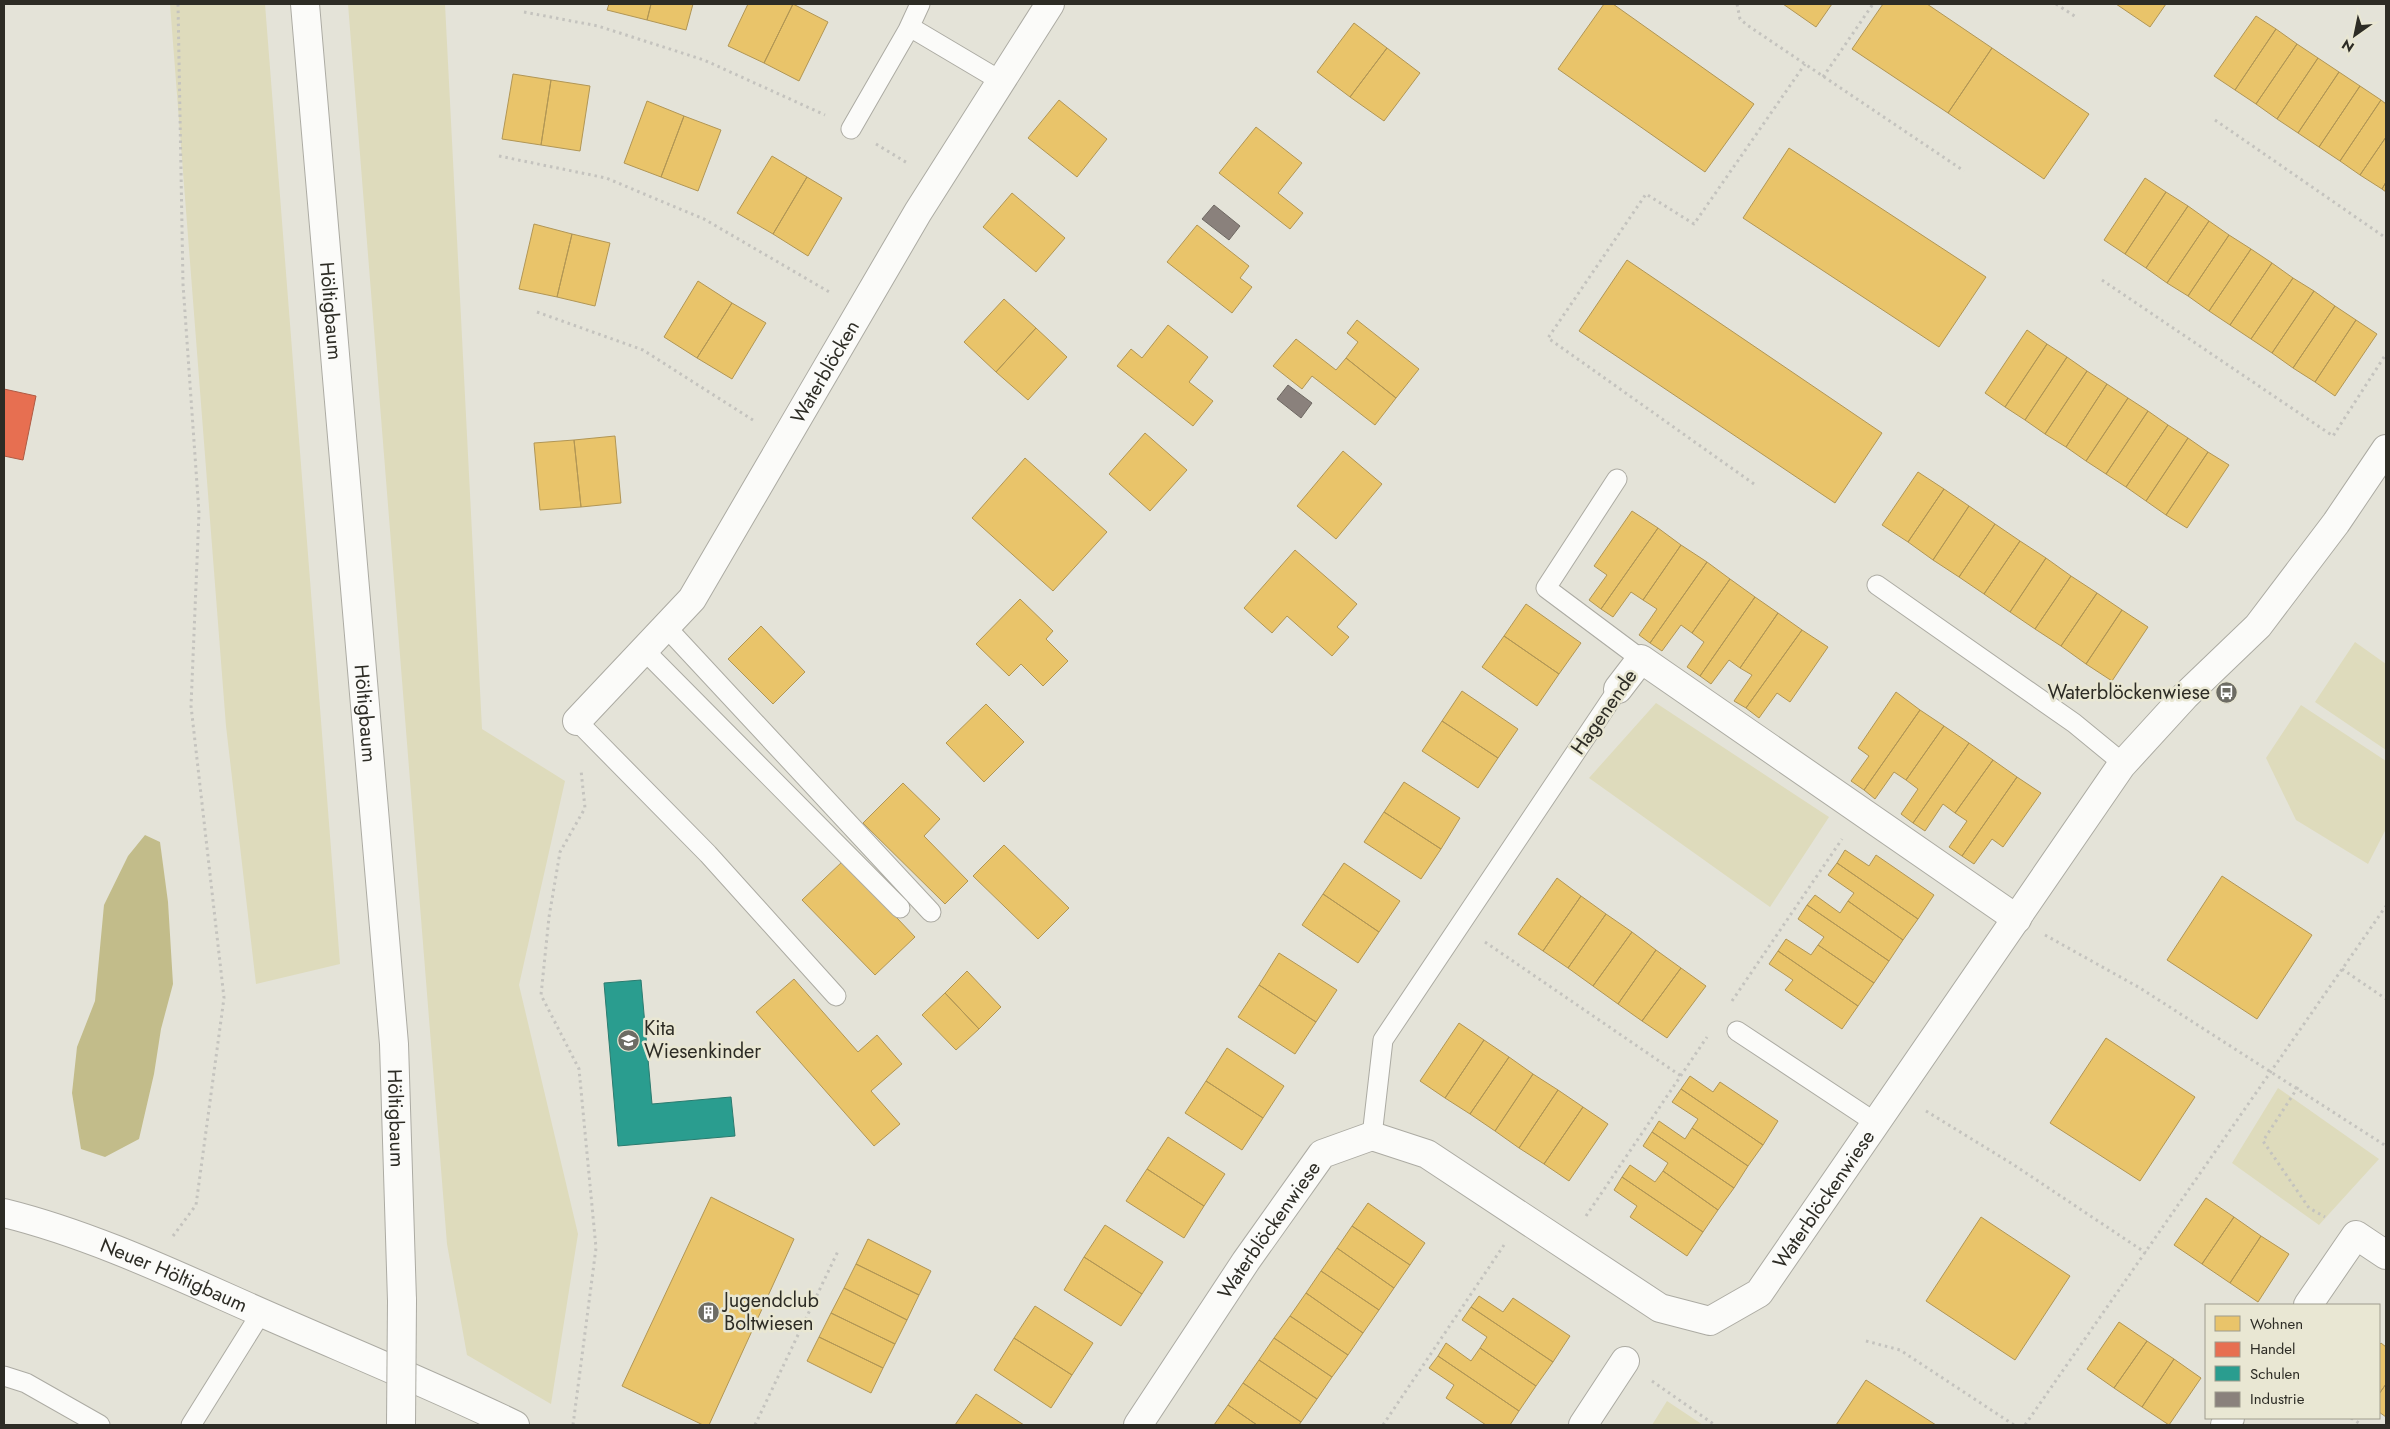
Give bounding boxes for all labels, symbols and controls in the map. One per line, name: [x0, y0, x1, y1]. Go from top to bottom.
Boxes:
north arrow: [2330, 10, 2380, 60]
text: N: [2338, 34, 2358, 57]
street label: Höltigbaum: [313, 261, 350, 361]
street label: Waterblöcken: [783, 315, 866, 429]
street label: Höltigbaum: [347, 663, 384, 764]
street label: Hagenende: [1564, 663, 1644, 761]
place label: Waterblöckenwiese: [2047, 678, 2210, 707]
bus stop icon: Waterblöckenwiese: [2214, 680, 2238, 704]
place label: Kita Wiesenkinder: [644, 1014, 761, 1066]
school or university icon: Kita Wiesenkinder: [616, 1028, 640, 1052]
street label: Höltigbaum: [380, 1069, 412, 1168]
street label: Waterblöckenwiese: [1766, 1124, 1882, 1274]
street label: Waterblöckenwiese: [1210, 1155, 1327, 1305]
street label: Neuer Höltigbaum: [96, 1230, 252, 1319]
place label: Jugendclub Boltwiesen: [721, 1286, 819, 1338]
building icon: Jugendclub Boltwiesen: [696, 1300, 720, 1324]
legend: [2205, 1304, 2380, 1419]
text: Wohnen: [2250, 1313, 2303, 1335]
text: Handel: [2250, 1338, 2296, 1360]
text: Schulen: [2250, 1363, 2300, 1385]
text: Industrie: [2250, 1388, 2305, 1410]

